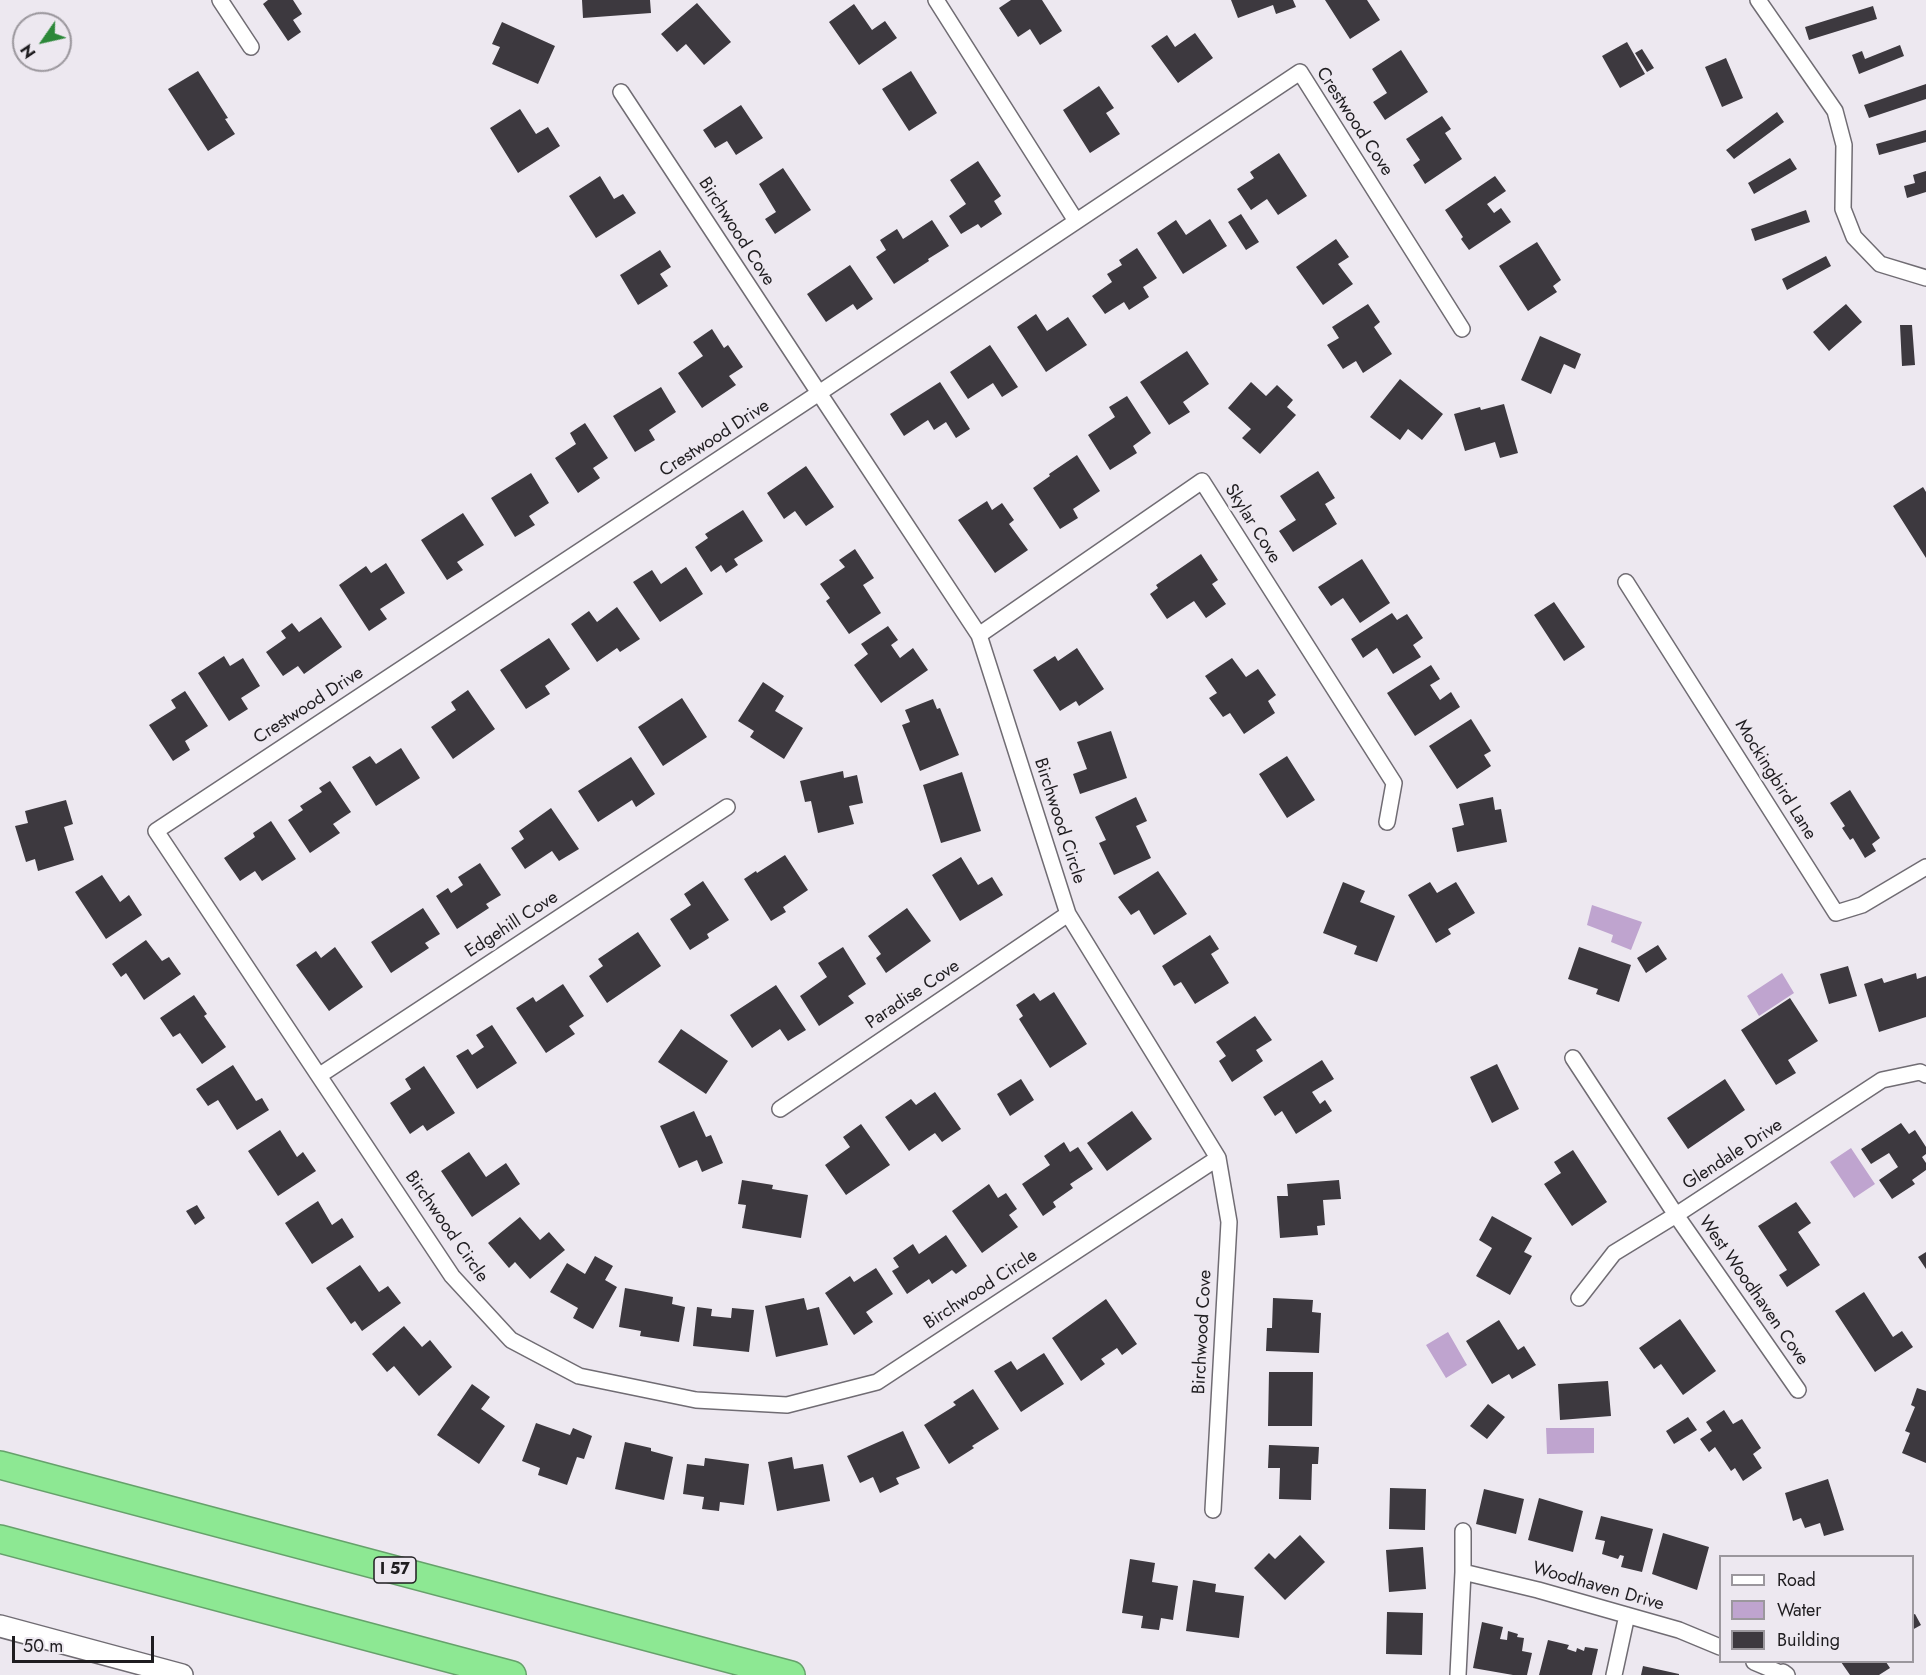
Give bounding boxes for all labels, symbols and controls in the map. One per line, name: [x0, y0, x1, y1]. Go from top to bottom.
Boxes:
north arrow: [12, 12, 72, 72]
text: N: [15, 40, 41, 63]
street label: Crestwood Cove: [1311, 64, 1397, 180]
street label: Birchwood Cove: [693, 174, 779, 290]
street label: Crestwood Drive: [656, 396, 774, 482]
street label: Skylar Cove: [1219, 480, 1285, 568]
street label: Crestwood Drive: [250, 663, 368, 749]
street label: Mockingbird Lane: [1729, 716, 1821, 844]
street label: Birchwood Circle: [1029, 755, 1089, 887]
street label: Edgehill Cove: [462, 887, 562, 963]
street label: Paradise Cove: [862, 956, 964, 1034]
street label: Glendale Drive: [1679, 1115, 1787, 1195]
street label: Birchwood Circle: [400, 1167, 492, 1287]
street label: West Woodhaven Cove: [1693, 1212, 1813, 1370]
street label: Birchwood Circle: [920, 1245, 1042, 1335]
street label: Birchwood Cove: [1189, 1269, 1217, 1395]
legend: [1719, 1555, 1914, 1663]
road number: I 57: [374, 1557, 416, 1583]
street label: Woodhaven Drive: [1530, 1558, 1666, 1616]
text: Road: [1777, 1567, 1816, 1593]
text: Water: [1777, 1597, 1821, 1623]
scale bar: [15, 1624, 158, 1662]
text: Building: [1777, 1627, 1840, 1653]
text: 50 m: [23, 1633, 63, 1659]

